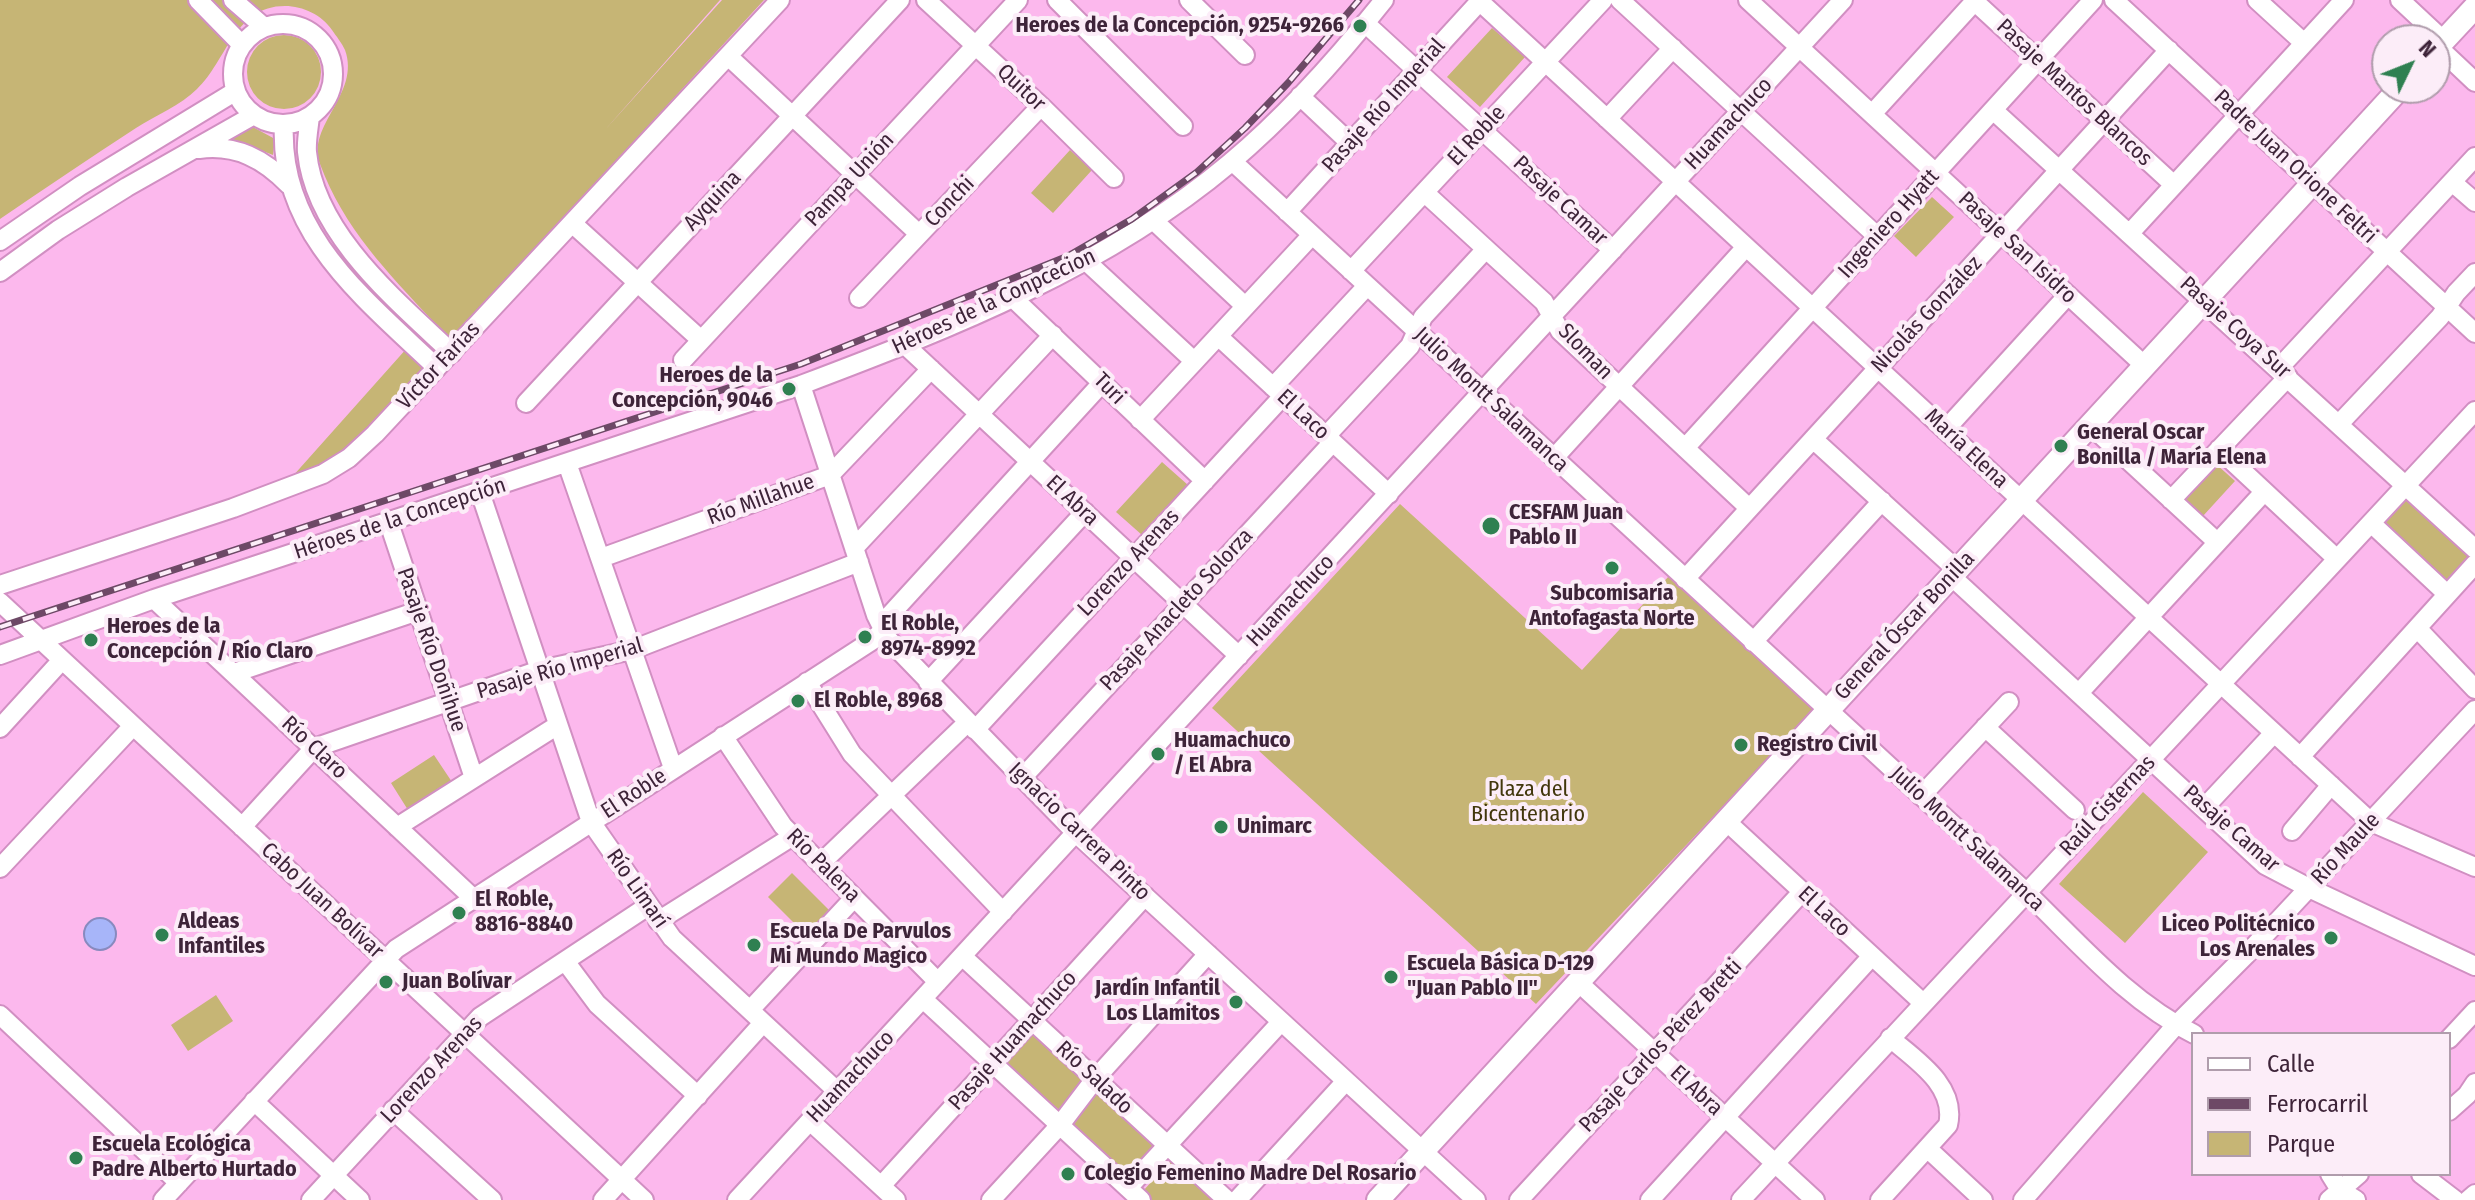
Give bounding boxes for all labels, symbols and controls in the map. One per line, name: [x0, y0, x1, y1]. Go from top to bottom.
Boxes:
place label: Heroes de la Concepción, 9254-9266: [1016, 13, 1344, 39]
street label: Pasaje Mantos Blancos: [1991, 14, 2157, 172]
marker: Heroes de la Concepción, 9254-9266: [1351, 17, 1369, 35]
north arrow: [2371, 24, 2451, 104]
street label: Pasaje Río Imperial: [1317, 33, 1451, 179]
text: N: [2413, 35, 2442, 63]
street label: Quitor: [991, 59, 1051, 117]
street label: Huamachuco: [1680, 72, 1778, 176]
street label: Padre Juan Orione Feltri: [2208, 85, 2382, 249]
street label: El Roble: [1443, 100, 1511, 172]
street label: Pampa Unión: [800, 128, 900, 232]
street label: Pasaje Camar: [1507, 151, 1613, 251]
street label: Ingeniero Hyatt: [1833, 164, 1945, 284]
street label: Ayquina: [679, 165, 747, 237]
street label: Conchi: [920, 171, 980, 233]
street label: Pasaje San Isidro: [1952, 187, 2082, 309]
street label: Héroes de la Conpcecion: [888, 243, 1100, 361]
street label: Nicolás González: [1866, 251, 1988, 379]
street label: Pasaje Coya Sur: [2174, 271, 2296, 385]
street label: Víctor Farías: [392, 317, 486, 415]
street label: Sloman: [1552, 319, 1618, 385]
street label: Julio Montt Salamanca: [1408, 322, 1574, 478]
place label: Heroes de la Concepción, 9046: [612, 363, 773, 414]
street label: Turi: [1088, 368, 1130, 410]
marker: Heroes de la Concepción, 9046: [780, 380, 798, 398]
street label: El Laco: [1271, 384, 1335, 446]
street label: María Elena: [1919, 404, 2013, 494]
place label: General Oscar Bonilla / María Elena: [2077, 420, 2266, 472]
marker: General Oscar Bonilla / María Elena: [2052, 437, 2070, 455]
street label: Río Millahue: [704, 468, 818, 532]
street label: El Abra: [1040, 470, 1104, 532]
street label: Héroes de la Concepción: [291, 472, 509, 566]
place label: CESFAM Juan Pablo II: [1509, 500, 1623, 552]
street label: Lorenzo Arenas: [1073, 504, 1185, 622]
marker: CESFAM Juan Pablo II: [1480, 515, 1502, 537]
street label: Pasaje Anacleto Solorza: [1095, 523, 1259, 697]
street label: General Óscar Bonilla: [1829, 546, 1981, 706]
street label: Huamachuco: [1242, 549, 1340, 653]
marker: Subcomisaría Antofagasta Norte: [1603, 559, 1621, 577]
street label: Pasaje Río Doñihue: [391, 564, 471, 736]
place label: Subcomisaría Antofagasta Norte: [1529, 581, 1695, 632]
place label: El Roble, 8974-8992: [881, 611, 976, 662]
place label: Heroes de la Concepción / Río Claro: [107, 614, 313, 666]
marker: El Roble, 8974-8992: [856, 628, 874, 646]
marker: Heroes de la Concepción / Río Claro: [82, 631, 100, 649]
street label: Pasaje Río Imperial: [474, 633, 646, 705]
place label: El Roble, 8968: [814, 688, 943, 714]
marker: El Roble, 8968: [789, 692, 807, 710]
street label: Río Claro: [276, 711, 352, 785]
place label: Huamachuco / El Abra: [1174, 728, 1291, 780]
place label: Registro Civil: [1757, 732, 1877, 758]
marker: Registro Civil: [1732, 736, 1750, 754]
marker: Huamachuco / El Abra: [1149, 745, 1167, 763]
street label: Raúl Cisternas: [2055, 750, 2161, 862]
street label: Ignacio Carrera Pinto: [1002, 757, 1156, 907]
street label: Julio Montt Salamanca: [1884, 761, 2050, 917]
street label: El Roble: [596, 763, 672, 825]
park label: Plaza del Bicentenario: [1471, 777, 1585, 828]
street label: Pasaje Camar: [2177, 780, 2285, 878]
street label: Río Maule: [2306, 808, 2386, 890]
place label: Unimarc: [1237, 814, 1312, 840]
marker: Unimarc: [1212, 818, 1230, 836]
street label: Río Palena: [780, 823, 866, 909]
street label: Cabo Juan Bolívar: [255, 837, 389, 965]
street label: Río Limarí: [600, 844, 674, 934]
street label: El Laco: [1792, 881, 1856, 943]
place label: El Roble, 8816-8840: [475, 887, 573, 938]
marker: El Roble, 8816-8840: [450, 904, 468, 922]
place label: Aldeas Infantiles: [178, 909, 265, 960]
place label: Liceo Politécnico Los Arenales: [2161, 912, 2315, 964]
place label: Escuela De Parvulos Mi Mundo Magico: [770, 919, 951, 970]
marker: Aldeas Infantiles: [153, 926, 171, 944]
marker: Liceo Politécnico Los Arenales: [2322, 929, 2340, 947]
marker: Escuela De Parvulos Mi Mundo Magico: [745, 936, 763, 954]
place label: Escuela Básica D-129 "Juan Pablo II": [1407, 951, 1594, 1002]
street label: Pasaje Carlos Pérez Bretti: [1574, 954, 1748, 1138]
street label: Pasaje Huamachuco: [943, 966, 1083, 1116]
marker: Escuela Básica D-129 "Juan Pablo II": [1382, 968, 1400, 986]
place label: Juan Bolívar: [402, 969, 511, 995]
marker: Juan Bolívar: [377, 973, 395, 991]
place label: Jardín Infantil Los Llamitos: [1095, 976, 1220, 1028]
marker: Jardín Infantil Los Llamitos: [1227, 993, 1245, 1011]
street label: Lorenzo Arenas: [376, 1011, 488, 1129]
street label: Huamachuco: [802, 1025, 900, 1129]
legend: [2191, 1032, 2451, 1176]
street label: Río Salado: [1050, 1036, 1138, 1120]
text: Calle: [2267, 1050, 2315, 1078]
street label: El Abra: [1664, 1060, 1728, 1122]
text: Ferrocarril: [2267, 1090, 2368, 1118]
text: Parque: [2267, 1130, 2335, 1158]
place label: Escuela Ecológica Padre Alberto Hurtado: [92, 1132, 297, 1184]
marker: Escuela Ecológica Padre Alberto Hurtado: [67, 1149, 85, 1167]
place label: Colegio Femenino Madre Del Rosario: [1084, 1161, 1416, 1187]
marker: Colegio Femenino Madre Del Rosario: [1059, 1165, 1077, 1183]

